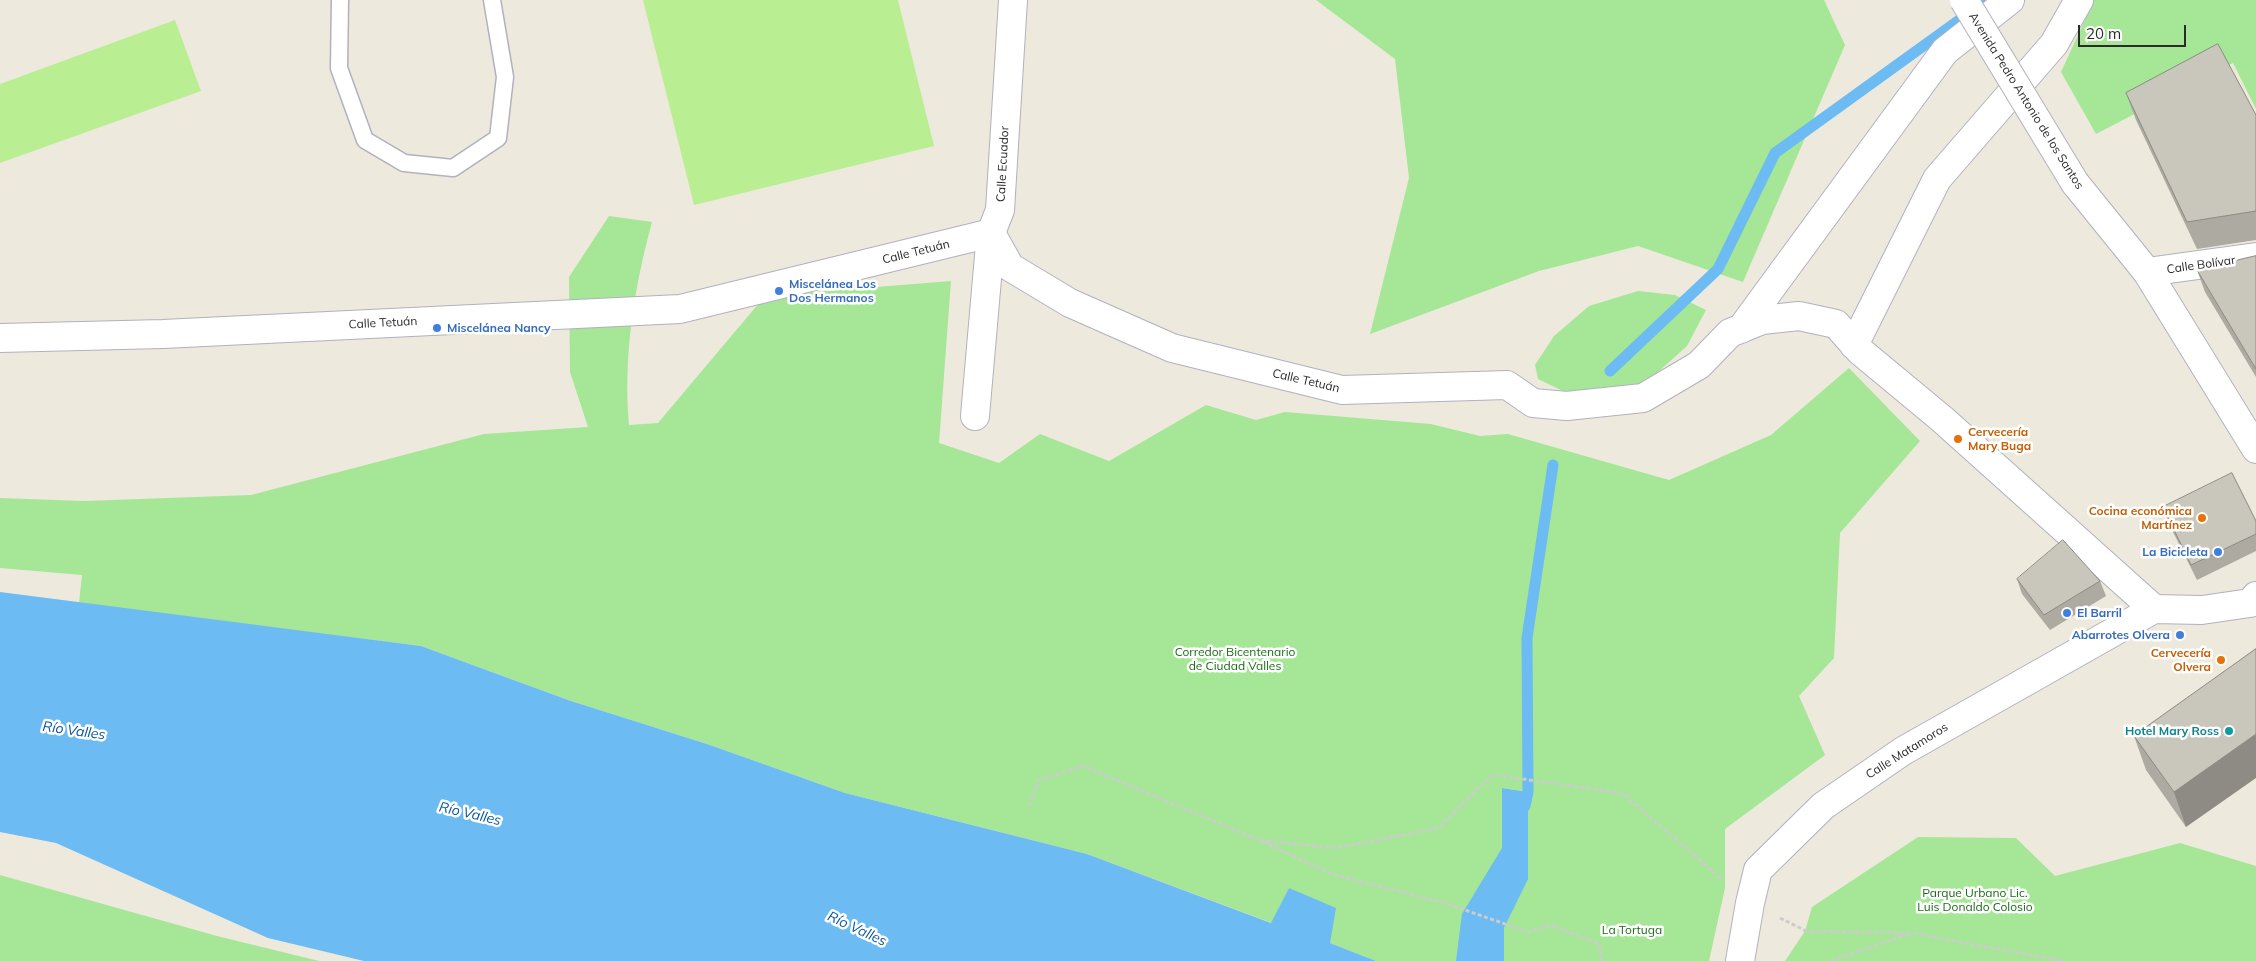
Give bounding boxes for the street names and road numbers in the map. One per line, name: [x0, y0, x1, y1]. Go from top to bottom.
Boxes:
street label: Avenida Pedro Antonio de los Santos: [1966, 10, 2086, 192]
street label: Calle Ecuador: [994, 126, 1012, 202]
street label: Calle Tetuán: [881, 237, 951, 267]
street label: Calle Bolívar: [2166, 253, 2236, 277]
street label: Calle Tetuán: [348, 314, 418, 332]
street label: Calle Tetuán: [1271, 366, 1341, 396]
street label: Calle Matamoros: [1863, 720, 1951, 782]

